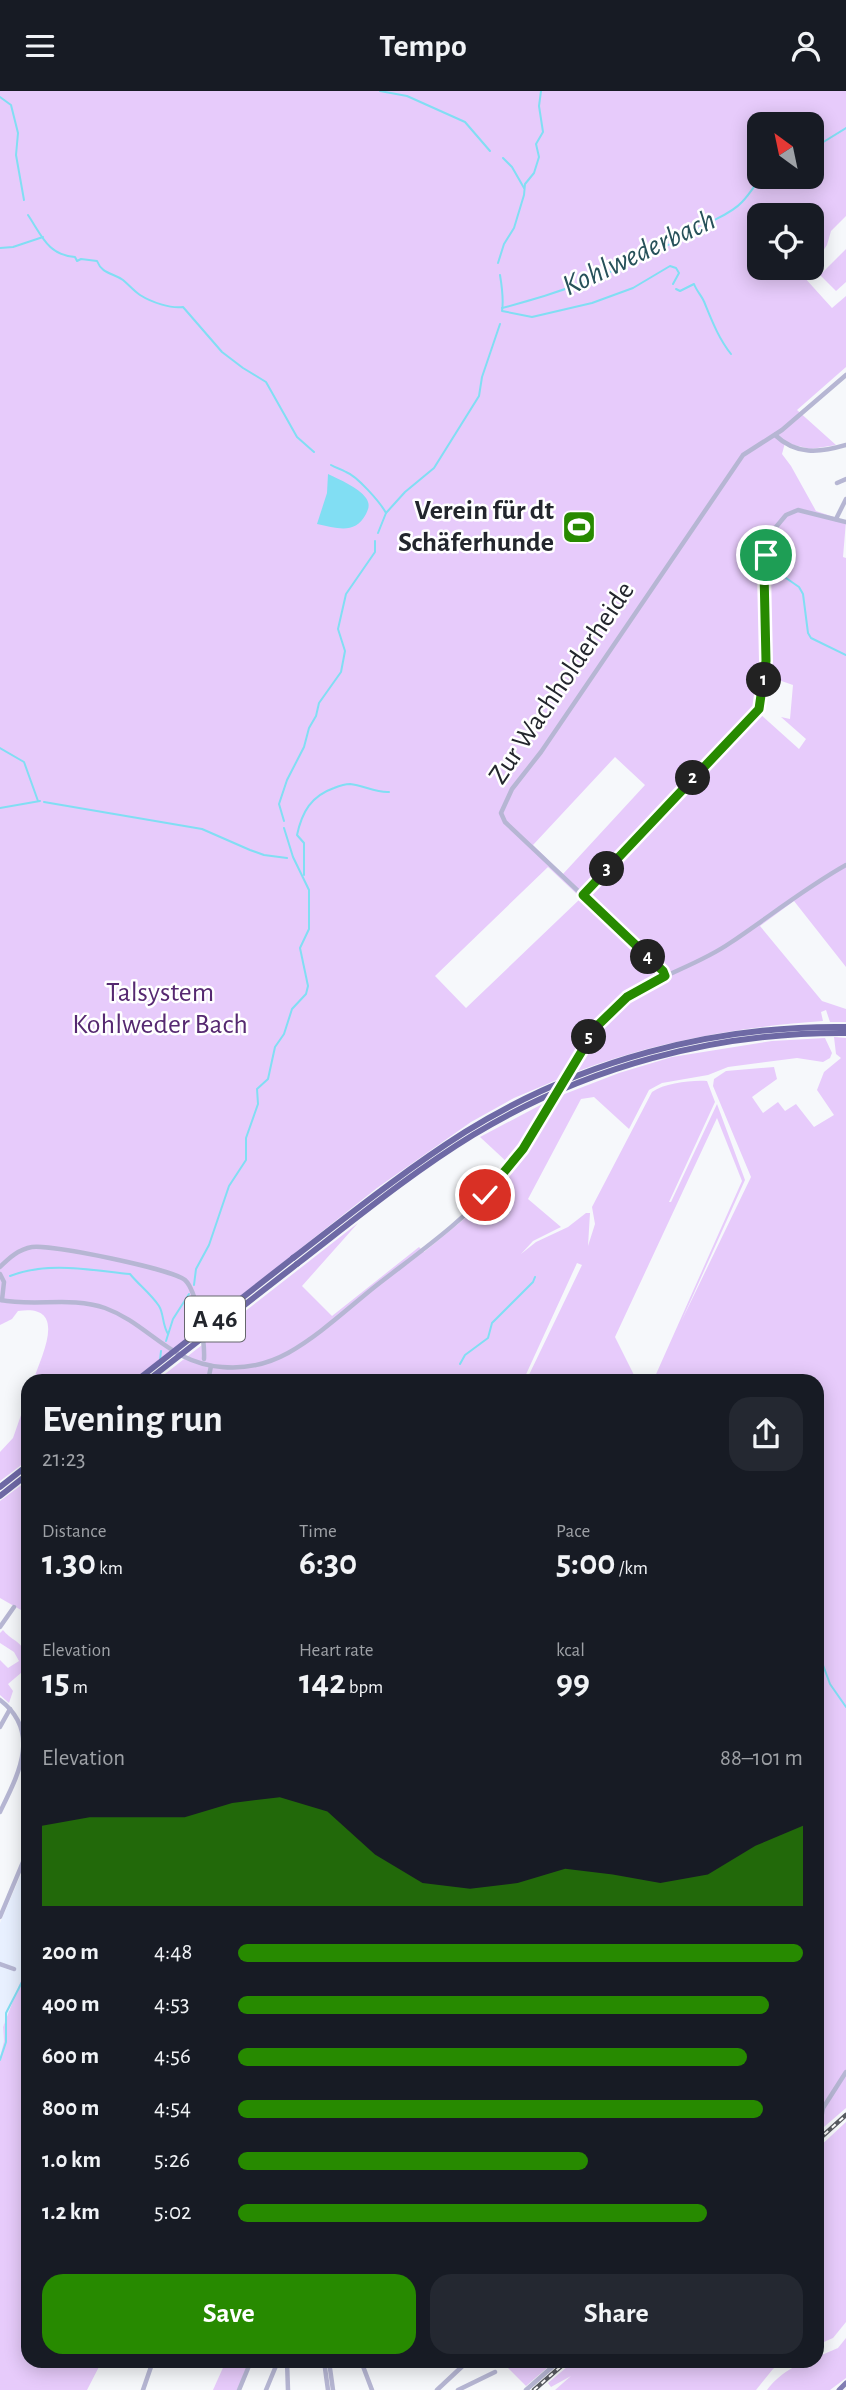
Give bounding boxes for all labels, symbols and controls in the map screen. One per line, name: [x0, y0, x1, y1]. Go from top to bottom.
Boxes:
icon: menu: [21, 27, 59, 65]
icon: person: [787, 27, 825, 65]
text: Tempo: [379, 30, 467, 62]
north arrow: [747, 112, 824, 189]
map controls: [747, 112, 824, 280]
button: locate: [747, 203, 824, 280]
water label: Kohlwederbach: [558, 205, 720, 301]
place label: Verein für dt Schäferhunde: [398, 497, 555, 557]
sports icon: Verein für dt Schäferhunde: [560, 508, 598, 546]
pin: [736, 525, 796, 585]
icon: arrive: [747, 536, 785, 574]
street label: Zur Wachholderheide: [484, 577, 640, 789]
pin: 1: [746, 663, 782, 697]
text: 1: [760, 670, 767, 689]
pin: 2: [676, 761, 710, 795]
text: 2: [688, 768, 697, 787]
pin: 3: [590, 851, 624, 887]
text: 3: [602, 859, 611, 878]
pin: 4: [630, 939, 666, 975]
text: 4: [643, 947, 652, 966]
park label: Talsystem Kohlweder Bach: [72, 979, 248, 1039]
pin: 5: [572, 1019, 606, 1055]
text: 5: [584, 1027, 593, 1046]
pin: [455, 1165, 515, 1225]
icon: check: [466, 1176, 504, 1214]
road number: A 46: [185, 1296, 245, 1341]
button: share: [729, 1397, 803, 1471]
text: Evening run: [42, 1401, 223, 1439]
text: 21:23: [42, 1448, 86, 1471]
text: Distance: [42, 1522, 106, 1541]
text: Time: [299, 1522, 337, 1541]
text: Pace: [556, 1522, 590, 1541]
text: 1.30: [42, 1546, 96, 1581]
text: 6:30: [299, 1546, 357, 1581]
text: 5:00: [556, 1546, 616, 1581]
text: km: [96, 1559, 123, 1578]
text: /km: [616, 1559, 648, 1578]
text: Elevation: [42, 1641, 111, 1660]
text: Heart rate: [299, 1641, 374, 1660]
text: kcal: [556, 1641, 585, 1660]
text: 15: [42, 1665, 70, 1700]
text: 142: [299, 1665, 346, 1700]
text: 99: [556, 1665, 590, 1700]
text: m: [70, 1678, 88, 1697]
text: bpm: [346, 1678, 383, 1697]
text: Elevation: [42, 1747, 125, 1770]
text: 88–101 m: [720, 1747, 803, 1770]
text: 200 m: [42, 1941, 99, 1964]
text: 4:48: [154, 1941, 192, 1964]
text: 400 m: [42, 1993, 100, 2016]
text: 4:53: [154, 1993, 189, 2016]
text: 600 m: [42, 2045, 99, 2068]
text: 4:56: [154, 2045, 191, 2068]
text: 800 m: [42, 2097, 99, 2120]
text: 4:54: [154, 2097, 191, 2120]
text: 1.0 km: [42, 2149, 101, 2172]
text: 5:26: [154, 2149, 190, 2172]
text: 1.2 km: [42, 2201, 100, 2224]
text: 5:02: [154, 2201, 192, 2224]
button: Save: [42, 2274, 416, 2354]
button: Share: [430, 2274, 803, 2354]

